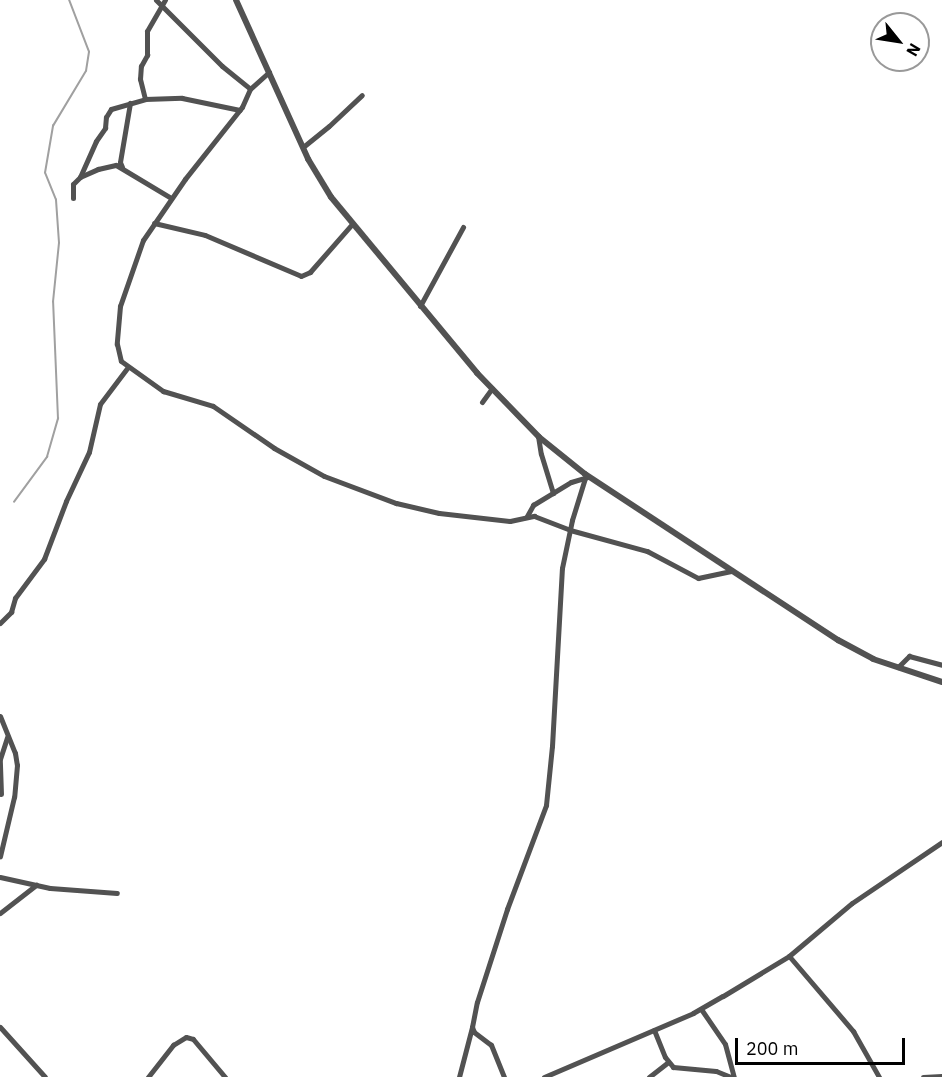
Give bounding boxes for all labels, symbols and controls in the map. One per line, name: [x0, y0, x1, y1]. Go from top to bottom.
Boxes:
north arrow: [870, 12, 930, 72]
text: N: [902, 40, 925, 60]
scale bar: [738, 1026, 908, 1064]
text: 200 m: [746, 1037, 798, 1060]

